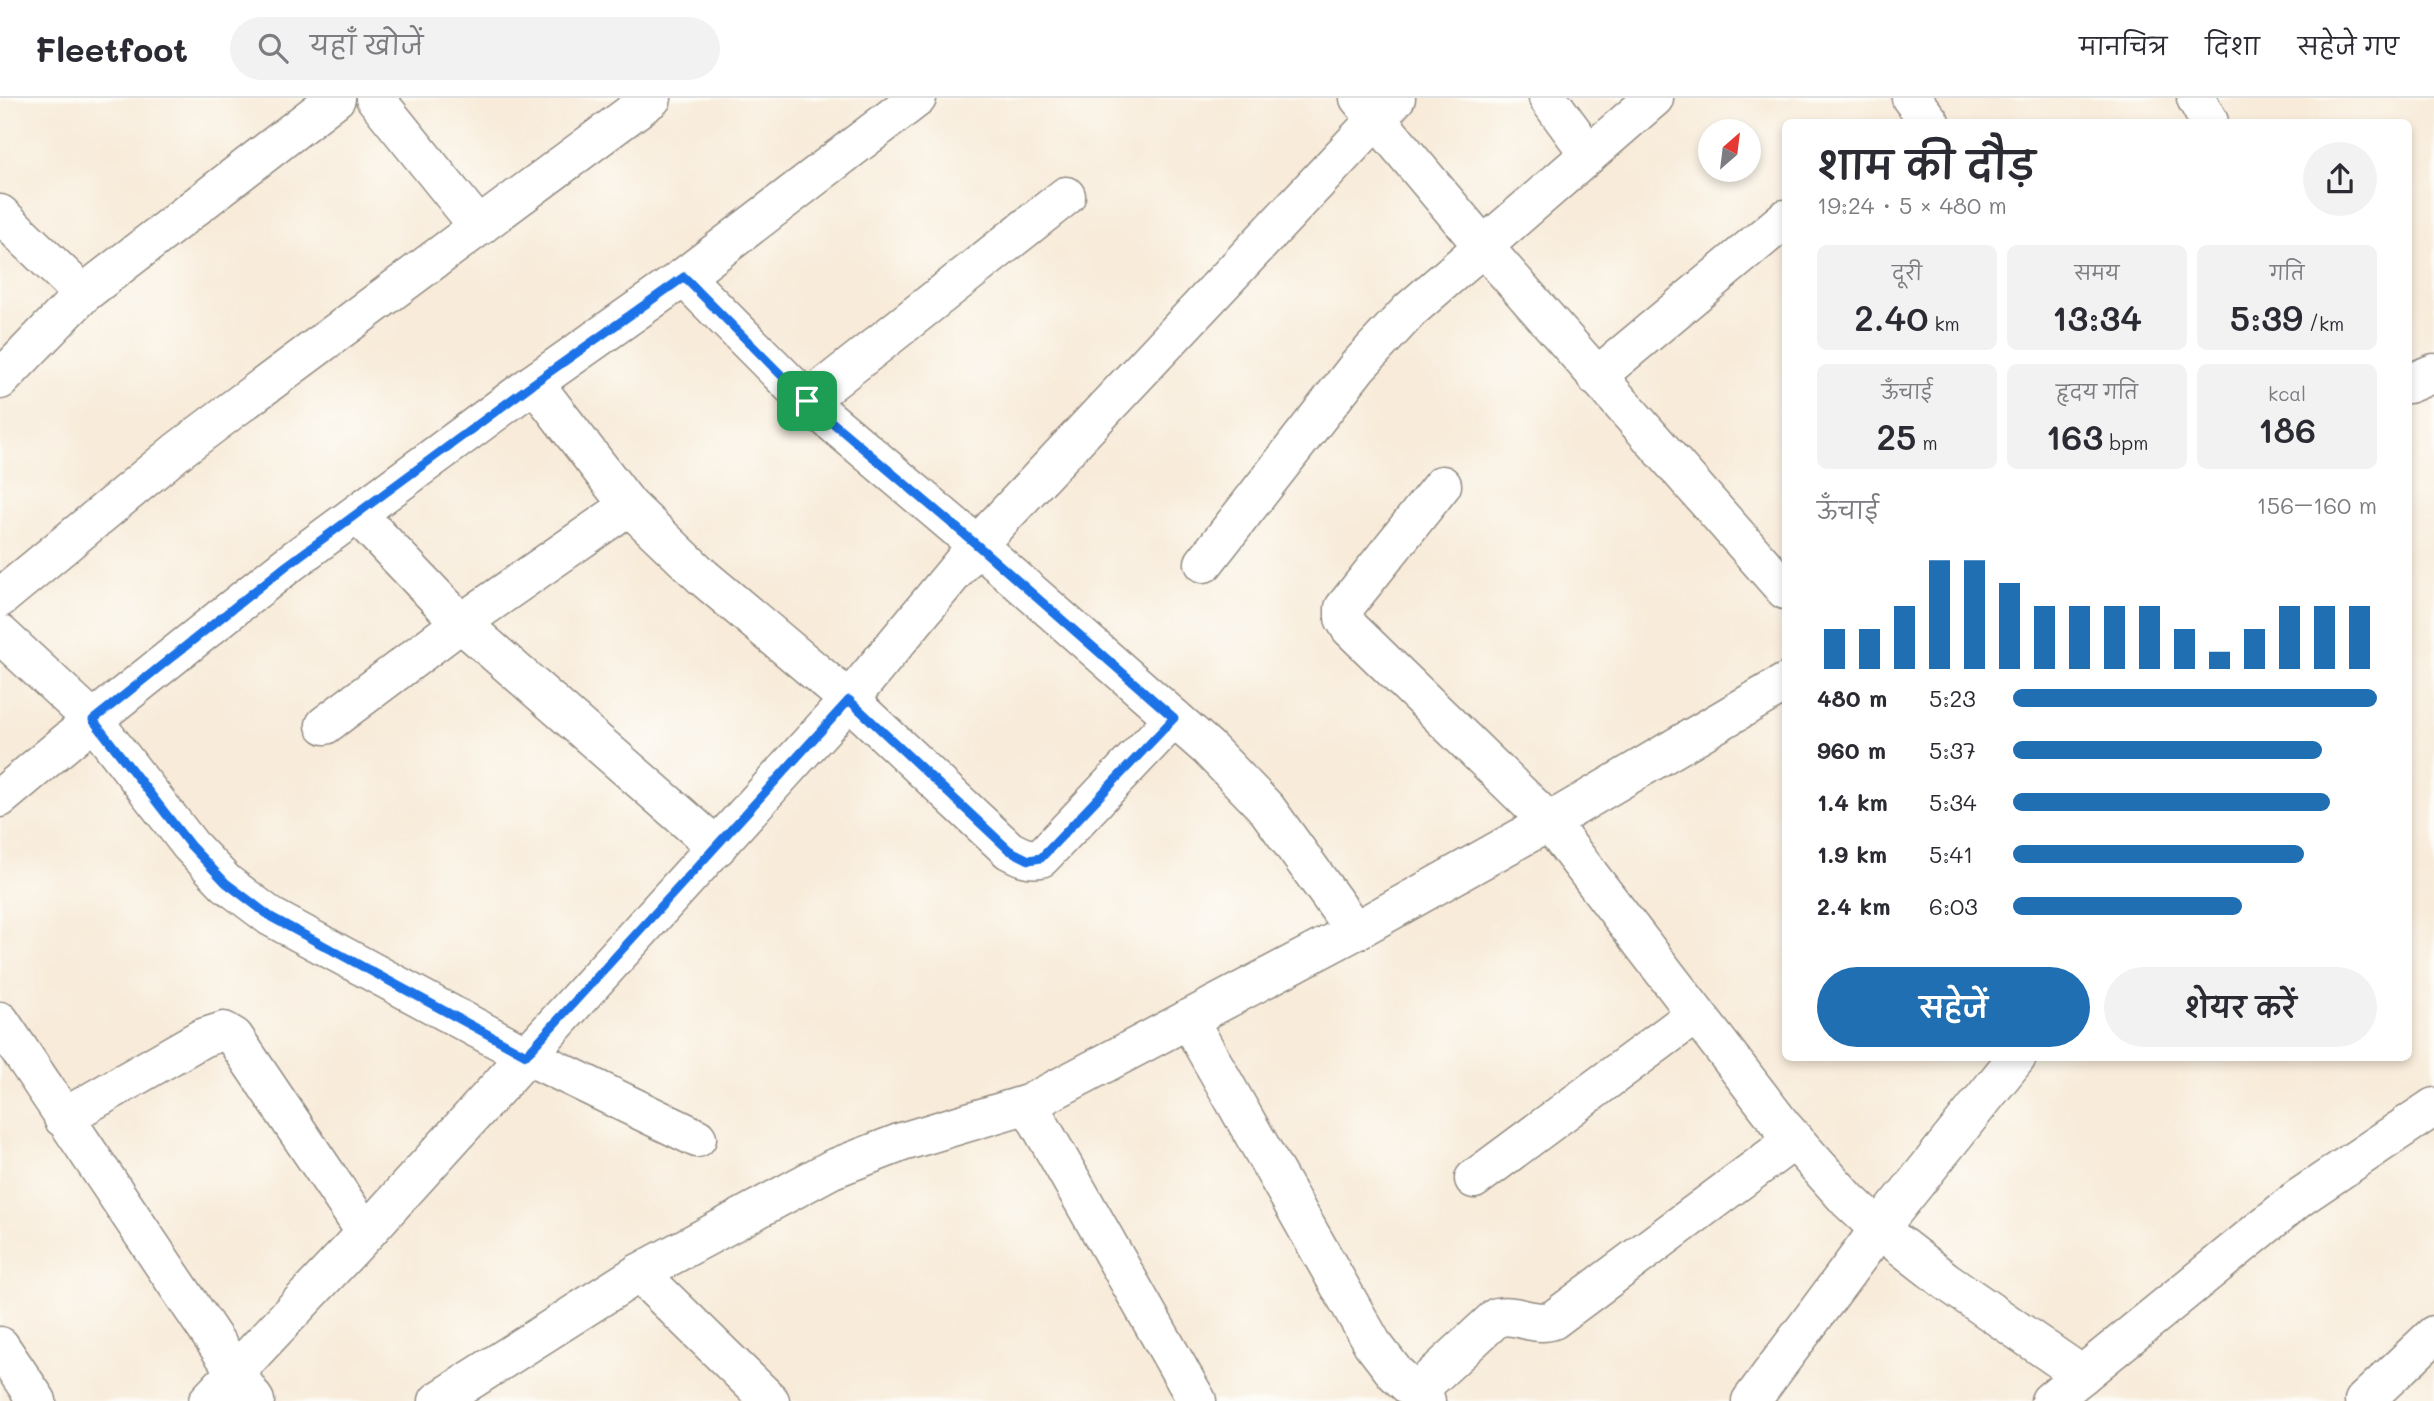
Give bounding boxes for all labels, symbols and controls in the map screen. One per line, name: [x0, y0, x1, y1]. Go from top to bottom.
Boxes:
search box: [230, 17, 720, 80]
text: Fleetfoot: [35, 27, 188, 70]
text: यहाँ खोजें: [310, 28, 423, 62]
icon: search: [254, 29, 292, 67]
text: मानचित्र: [2079, 30, 2167, 61]
text: दिशा: [2205, 30, 2260, 61]
text: सहेजे गए: [2298, 30, 2399, 61]
north arrow: [1698, 119, 1760, 182]
map controls: [1698, 119, 1761, 182]
text: शाम की दौड़: [1817, 139, 2035, 189]
button: share: [2303, 142, 2377, 216]
text: 19:24 · 5 × 480 m: [1817, 190, 2007, 220]
text: दूरी: [1892, 260, 1922, 285]
text: समय: [2074, 260, 2120, 285]
text: गति: [2270, 260, 2304, 285]
text: 2.40: [1854, 294, 1928, 340]
text: 13:34: [2052, 294, 2142, 340]
text: 5:39: [2230, 294, 2303, 340]
text: km: [1928, 311, 1960, 336]
text: /km: [2303, 311, 2344, 336]
pin: [777, 371, 837, 431]
text: ऊँचाई: [1882, 379, 1932, 404]
text: हृदय गति: [2056, 379, 2138, 404]
text: kcal: [2268, 381, 2306, 406]
icon: arrive: [788, 382, 826, 420]
text: 186: [2258, 406, 2316, 452]
text: 25: [1876, 413, 1916, 459]
text: 163: [2046, 413, 2103, 459]
text: m: [1916, 430, 1938, 455]
text: bpm: [2103, 430, 2148, 455]
text: 156–160 m: [2257, 490, 2377, 520]
text: ऊँचाई: [1817, 495, 1879, 525]
text: 480 m: [1817, 683, 1887, 713]
text: 5:23: [1929, 683, 1976, 713]
text: 960 m: [1817, 735, 1886, 765]
text: 5:37: [1929, 735, 1976, 765]
text: 1.4 km: [1817, 787, 1888, 817]
text: 5:34: [1929, 787, 1977, 817]
text: 1.9 km: [1817, 839, 1887, 869]
text: 5:41: [1929, 839, 1973, 869]
text: 2.4 km: [1817, 891, 1890, 921]
text: 6:03: [1929, 891, 1978, 921]
button: सहेजें: [1817, 967, 2090, 1047]
button: शेयर करें: [2104, 967, 2377, 1047]

